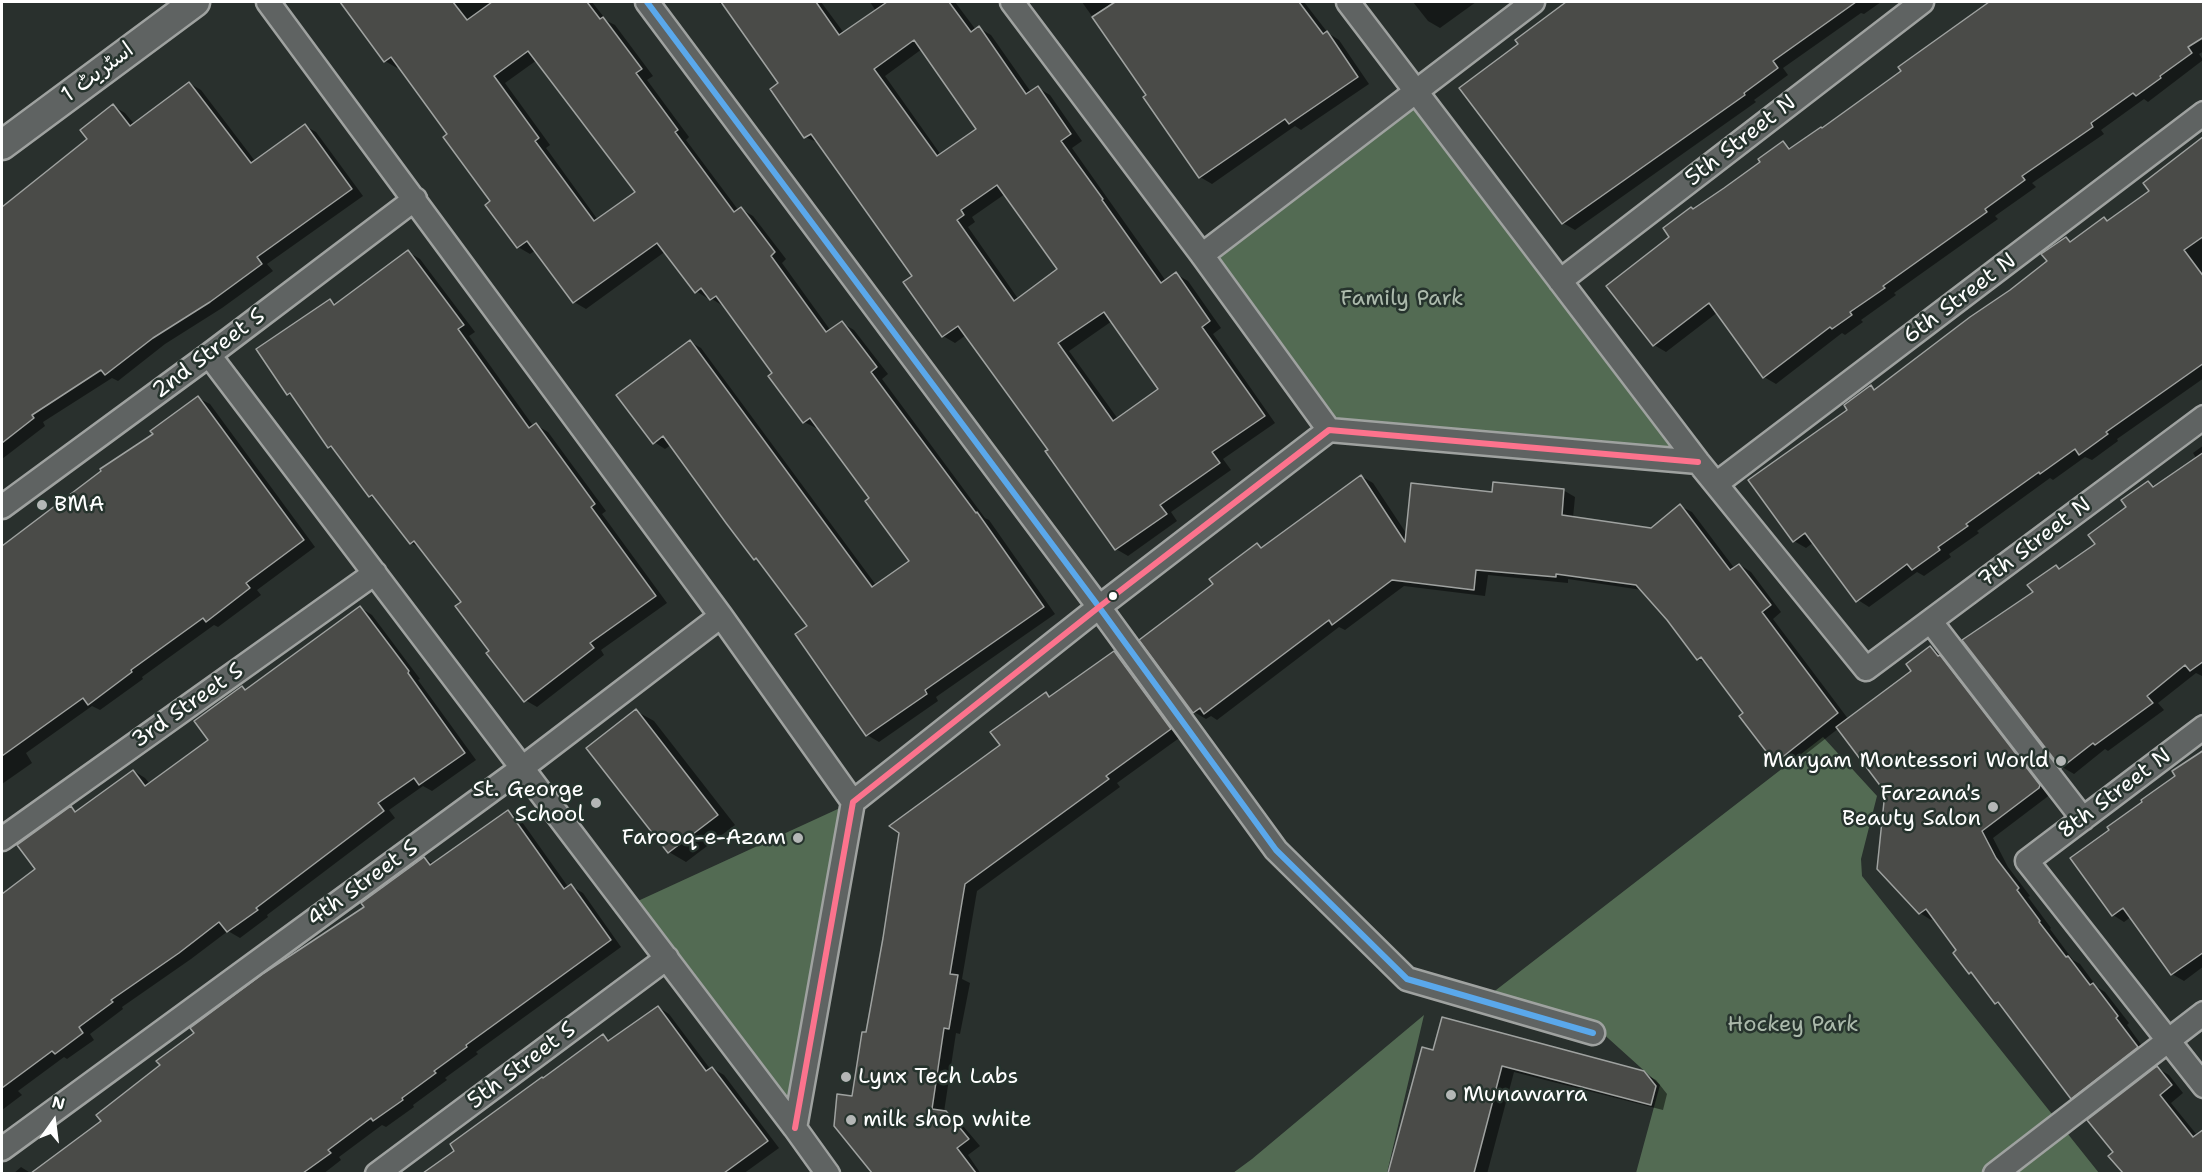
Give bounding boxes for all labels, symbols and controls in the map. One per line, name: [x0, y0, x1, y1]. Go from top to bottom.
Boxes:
street label: اسٹریٹ 1: [57, 37, 139, 109]
street label: 5th Street N: [1680, 90, 1802, 192]
street label: 6th Street N: [1898, 248, 2022, 350]
park label: Family Park: [1340, 286, 1464, 312]
street label: 2nd Street S: [148, 303, 270, 405]
place label: BMA: [54, 492, 104, 518]
street label: 7th Street N: [1973, 492, 2097, 594]
marker: BMA: [35, 498, 49, 512]
unlabelled marker: [1107, 590, 1119, 602]
street label: 3rd Street S: [127, 658, 249, 754]
street label: 8th Street N: [2053, 743, 2177, 845]
place label: Maryam Montessori World: [1763, 748, 2049, 774]
marker: Maryam Montessori World: [2054, 754, 2068, 768]
place label: St. George School: [472, 777, 584, 828]
place label: Farzana's Beauty Salon: [1842, 781, 1981, 832]
marker: St. George School: [589, 796, 603, 810]
marker: Farzana's Beauty Salon: [1986, 800, 2000, 814]
place label: Farooq-e-Azam: [622, 825, 786, 851]
marker: Farooq-e-Azam: [791, 831, 805, 845]
street label: 4th Street S: [303, 835, 423, 933]
park label: Hockey Park: [1727, 1012, 1859, 1038]
street label: 5th Street S: [463, 1017, 581, 1115]
place label: Lynx Tech Labs: [858, 1064, 1018, 1090]
marker: Lynx Tech Labs: [839, 1070, 853, 1084]
place label: Munawarra: [1463, 1082, 1588, 1108]
marker: Munawarra: [1444, 1088, 1458, 1102]
north arrow: [24, 1091, 84, 1151]
text: N: [50, 1091, 67, 1115]
place label: milk shop white: [863, 1107, 1032, 1133]
marker: milk shop white: [844, 1113, 858, 1127]

